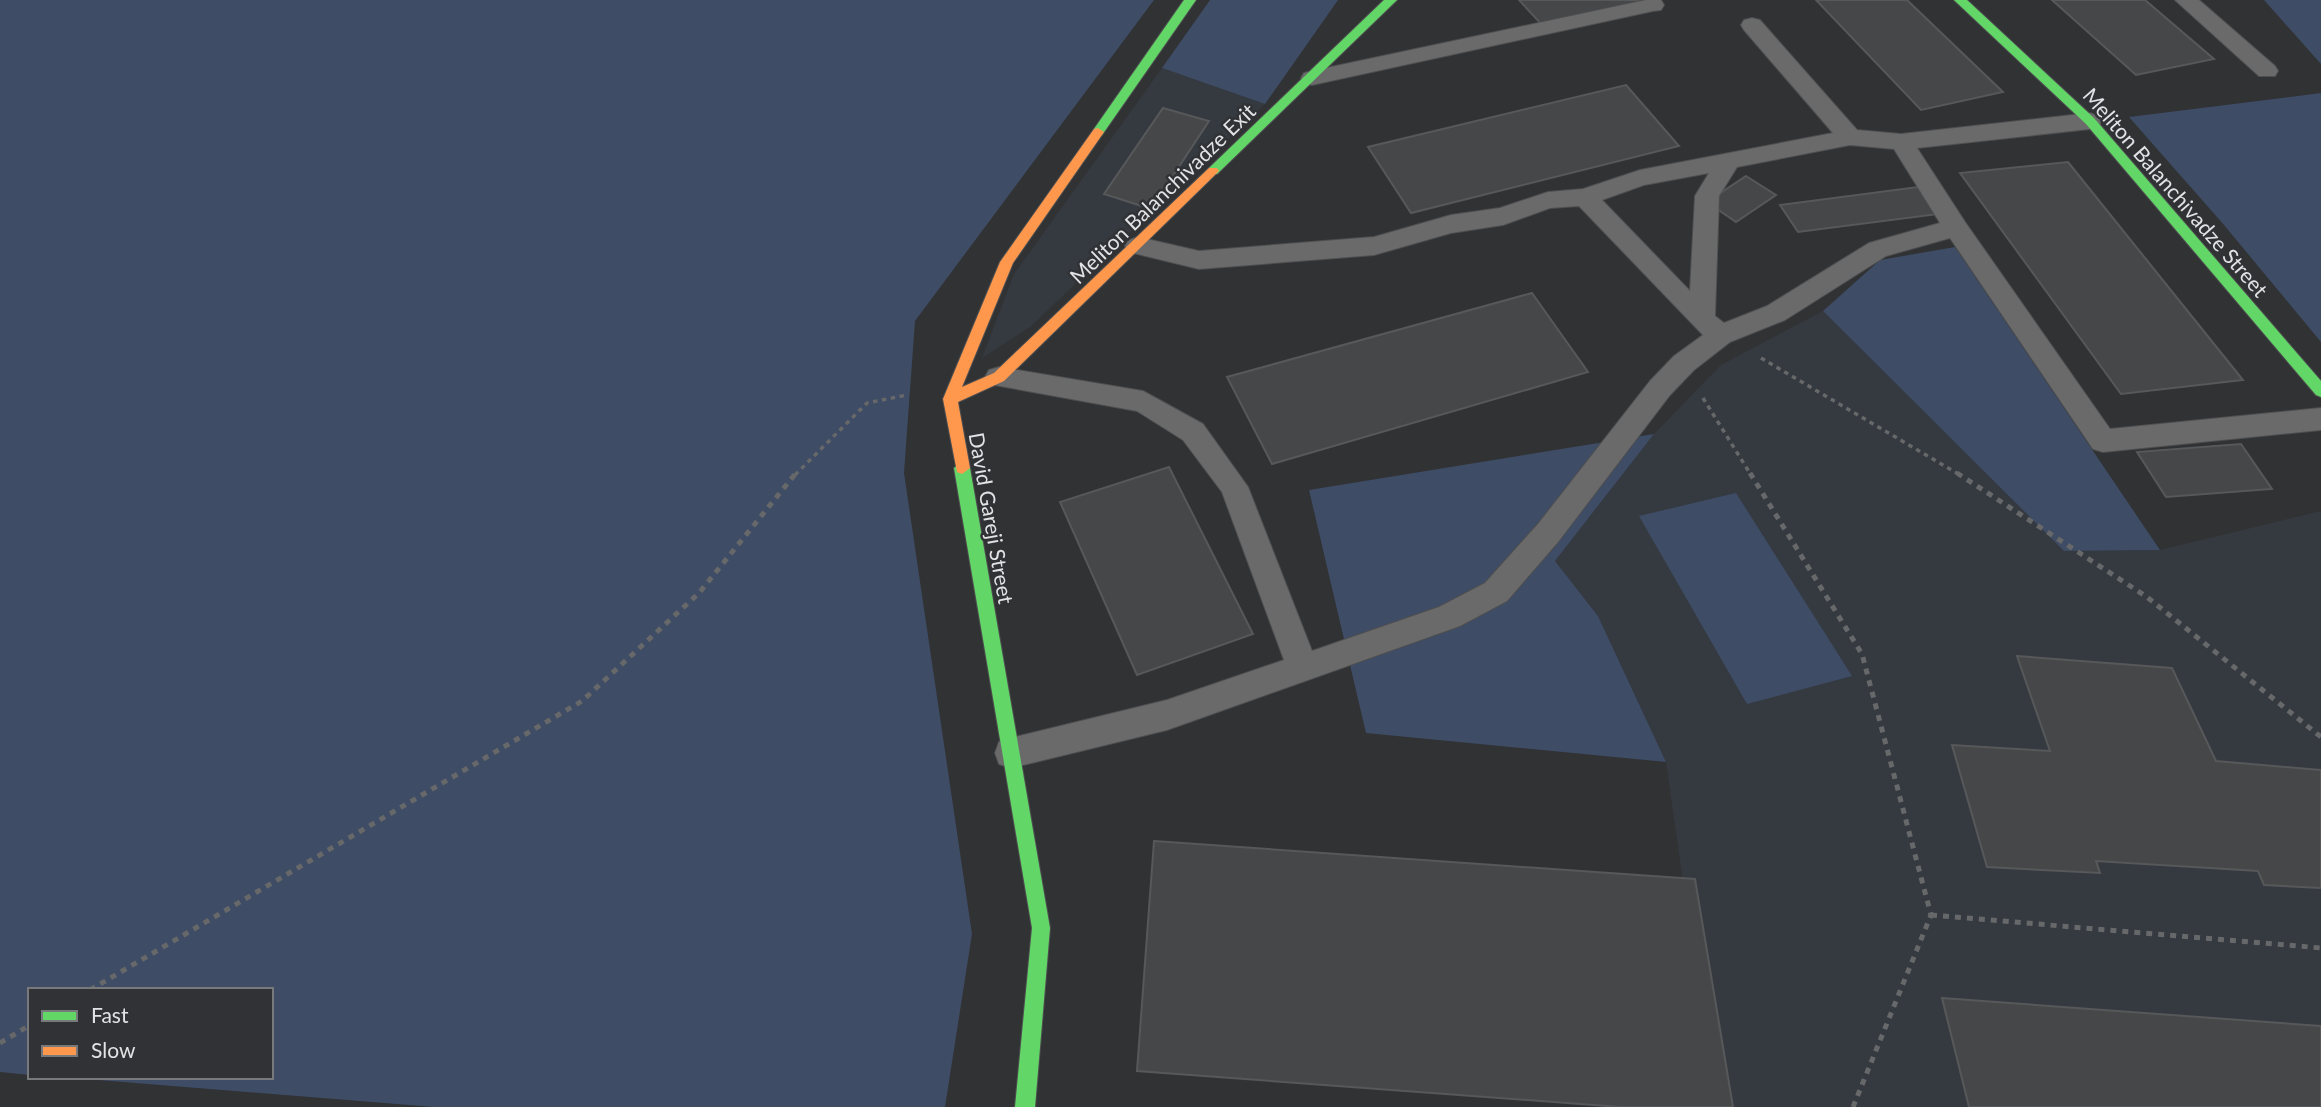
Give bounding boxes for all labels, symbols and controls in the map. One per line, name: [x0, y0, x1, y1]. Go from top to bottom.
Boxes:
street label: Meliton Balanchivadze Street: [2079, 83, 2274, 302]
street label: Meliton Balanchivadze Exit: [1064, 97, 1260, 288]
street label: David Gareji Street: [965, 430, 1019, 606]
legend: [28, 988, 273, 1079]
text: Fast: [91, 1002, 129, 1027]
text: Slow: [91, 1037, 136, 1062]

